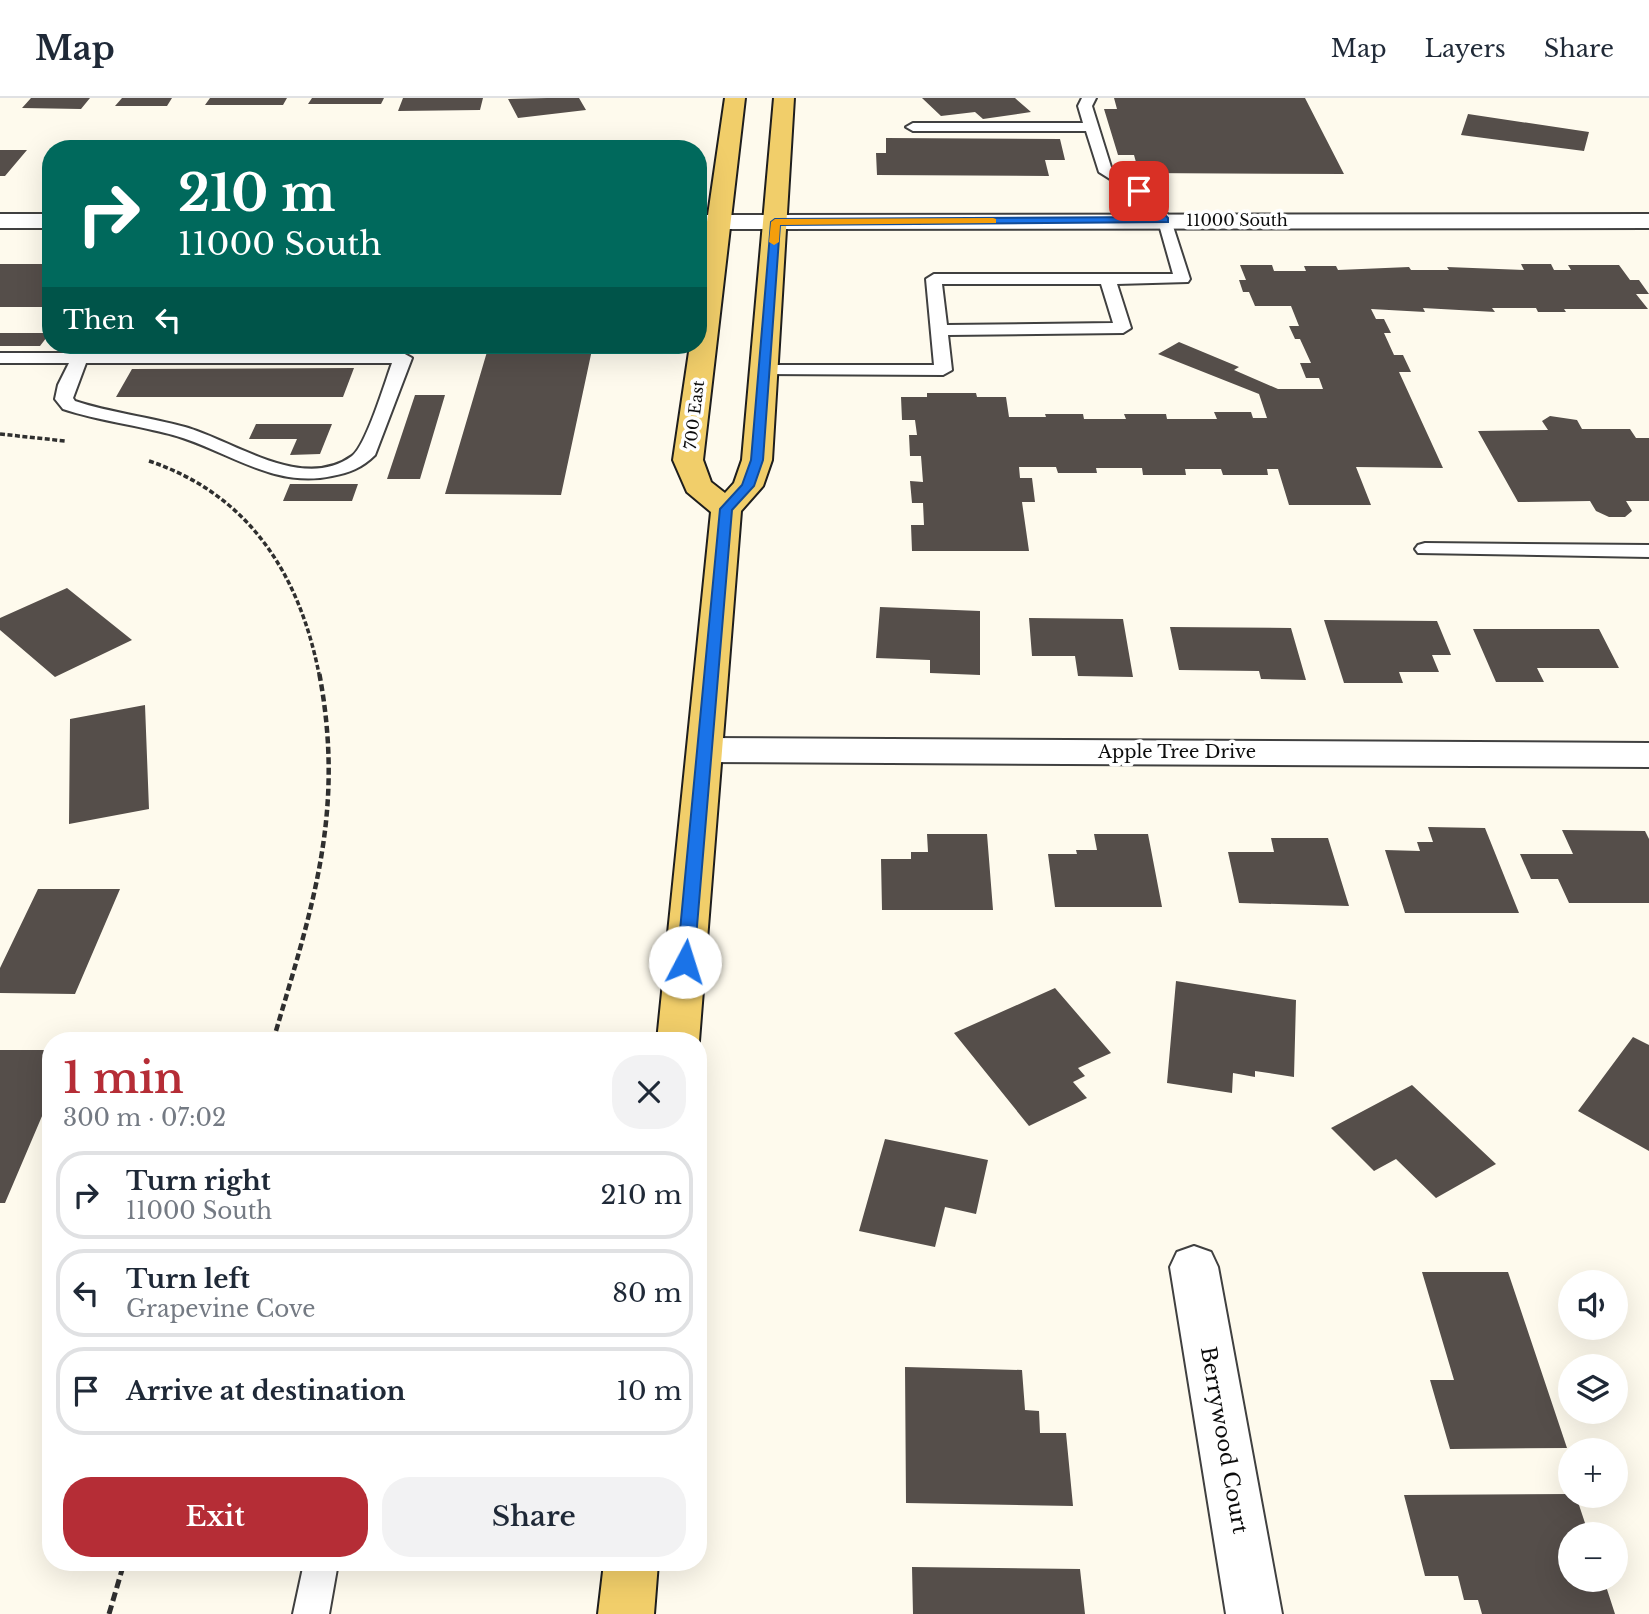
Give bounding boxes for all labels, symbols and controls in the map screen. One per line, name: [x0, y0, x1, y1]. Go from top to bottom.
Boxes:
text: Map: [35, 28, 115, 69]
text: Map: [1331, 34, 1387, 63]
text: Layers: [1425, 34, 1506, 63]
text: Share: [1544, 34, 1614, 63]
pin: [1109, 161, 1169, 221]
text: 210 m: [178, 163, 336, 224]
icon: right: [63, 168, 154, 259]
icon: arrive: [1120, 172, 1158, 210]
street label: 11000 South: [1186, 210, 1288, 230]
text: 11000 South: [178, 224, 381, 264]
icon: left: [149, 301, 187, 339]
text: Then: [63, 304, 135, 336]
street label: 700 East: [680, 379, 708, 451]
street label: Apple Tree Drive: [1097, 741, 1256, 763]
position arrow: [648, 925, 722, 999]
text: 1 min: [63, 1052, 184, 1104]
button: close: [612, 1055, 686, 1129]
text: 300 m · 07:02: [63, 1104, 226, 1132]
text: Turn right: [126, 1165, 271, 1197]
icon: right: [67, 1176, 105, 1214]
text: 210 m: [600, 1179, 682, 1211]
text: 11000 South: [126, 1197, 272, 1225]
text: Turn left: [126, 1263, 250, 1295]
map controls: [1558, 1270, 1628, 1592]
button: sound: [1558, 1270, 1628, 1340]
icon: left: [67, 1274, 105, 1312]
text: 80 m: [612, 1277, 682, 1309]
text: Grapevine Cove: [126, 1295, 315, 1323]
street label: Berrywood Court: [1195, 1344, 1253, 1536]
button: layers: [1558, 1354, 1628, 1424]
icon: arrive: [67, 1372, 105, 1410]
text: Arrive at destination: [126, 1375, 406, 1407]
text: 10 m: [616, 1375, 682, 1407]
button: +: [1558, 1438, 1628, 1508]
button: Exit: [63, 1477, 368, 1557]
button: Share: [382, 1477, 686, 1557]
button: −: [1558, 1522, 1628, 1592]

